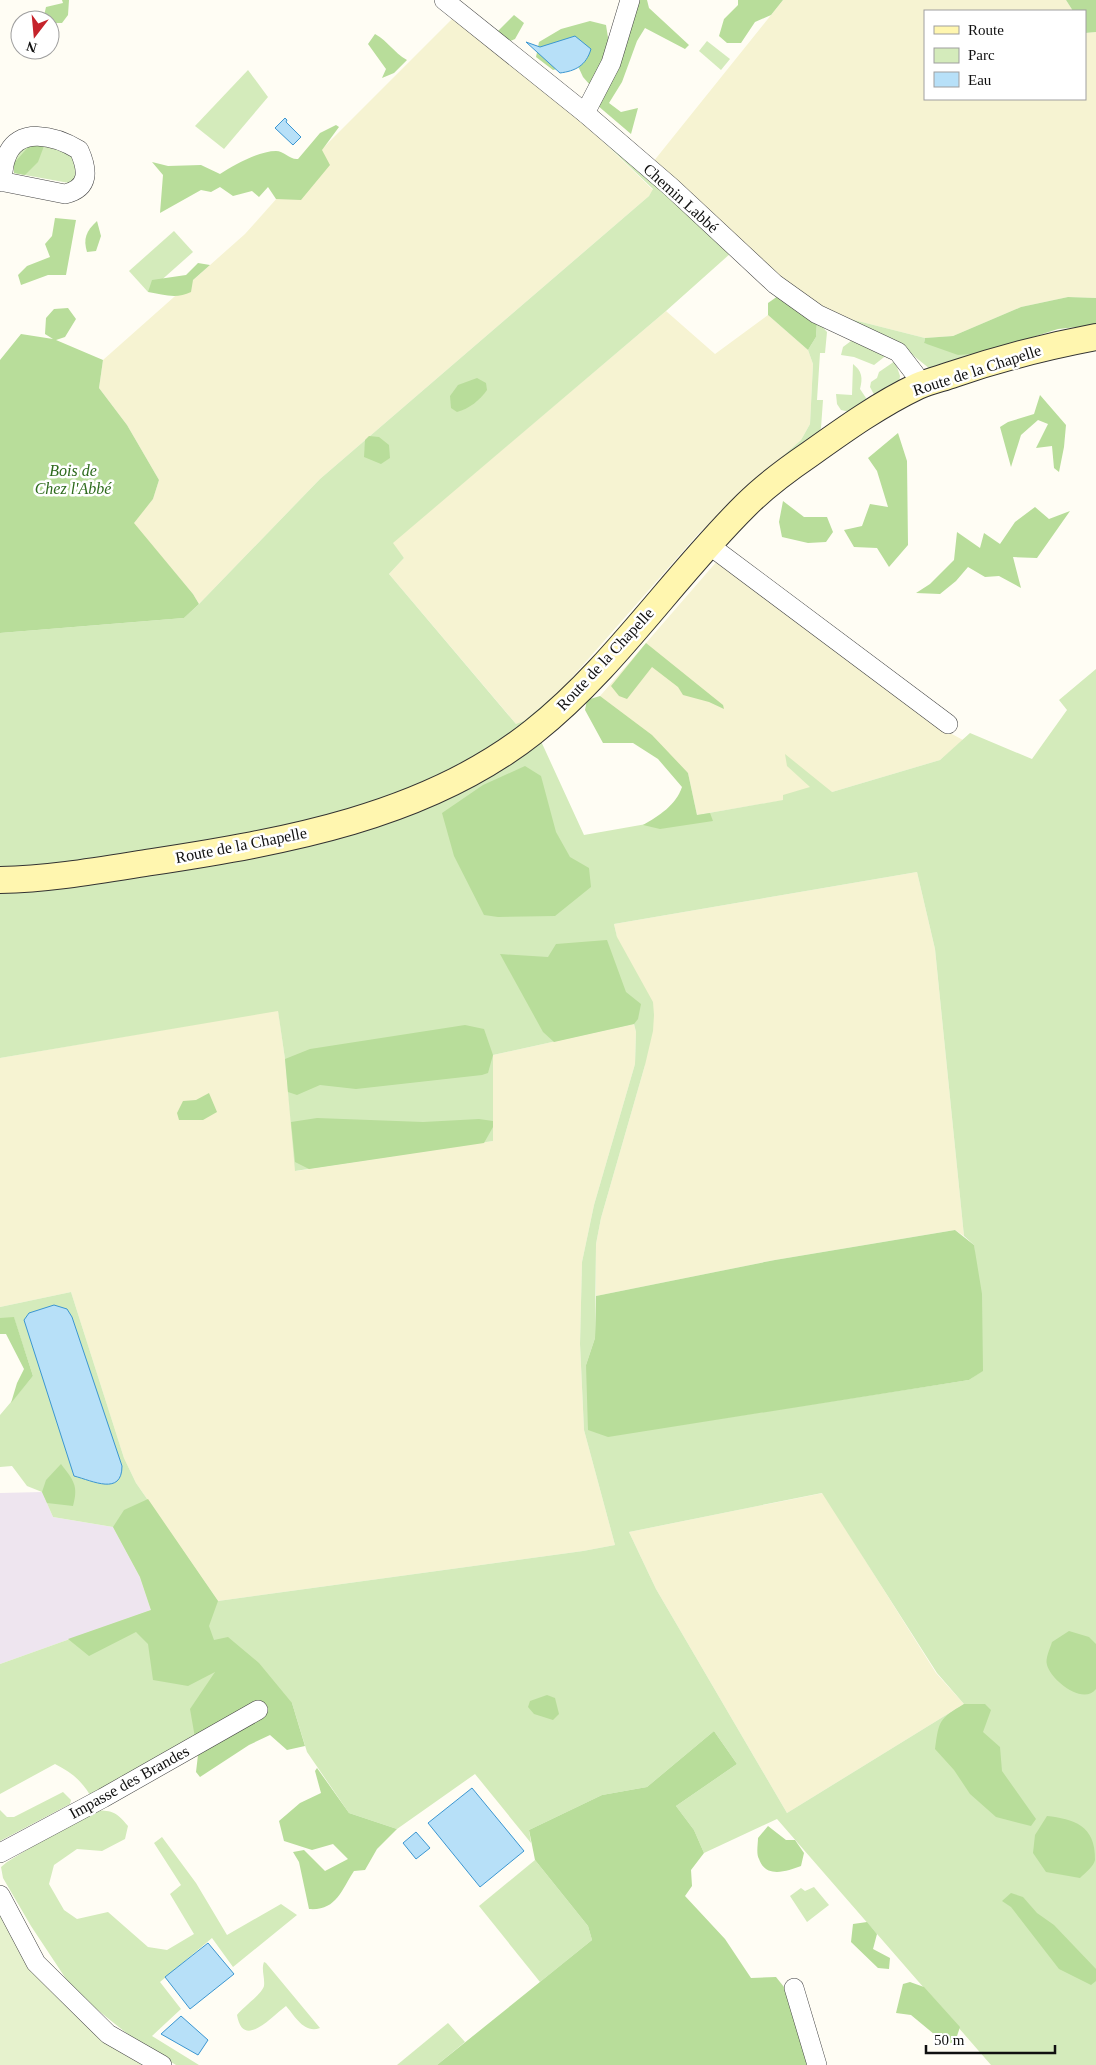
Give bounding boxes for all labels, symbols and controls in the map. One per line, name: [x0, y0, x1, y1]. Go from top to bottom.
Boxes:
north arrow: [10, 10, 60, 60]
legend: [924, 10, 1086, 100]
text: Route: [968, 22, 1004, 38]
text: N: [25, 38, 38, 56]
text: Parc: [968, 47, 995, 63]
text: Eau: [968, 72, 992, 88]
street label: Chemin Labbé: [640, 160, 722, 236]
street label: Route de la Chapelle: [911, 341, 1044, 400]
park label: Bois de Chez l'Abbé: [35, 462, 112, 497]
street label: Route de la Chapelle: [553, 604, 658, 714]
street label: Route de la Chapelle: [174, 824, 308, 867]
street label: Impasse des Brandes: [66, 1742, 192, 1823]
scale bar: [926, 2022, 1055, 2054]
text: 50 m: [934, 2032, 965, 2048]

